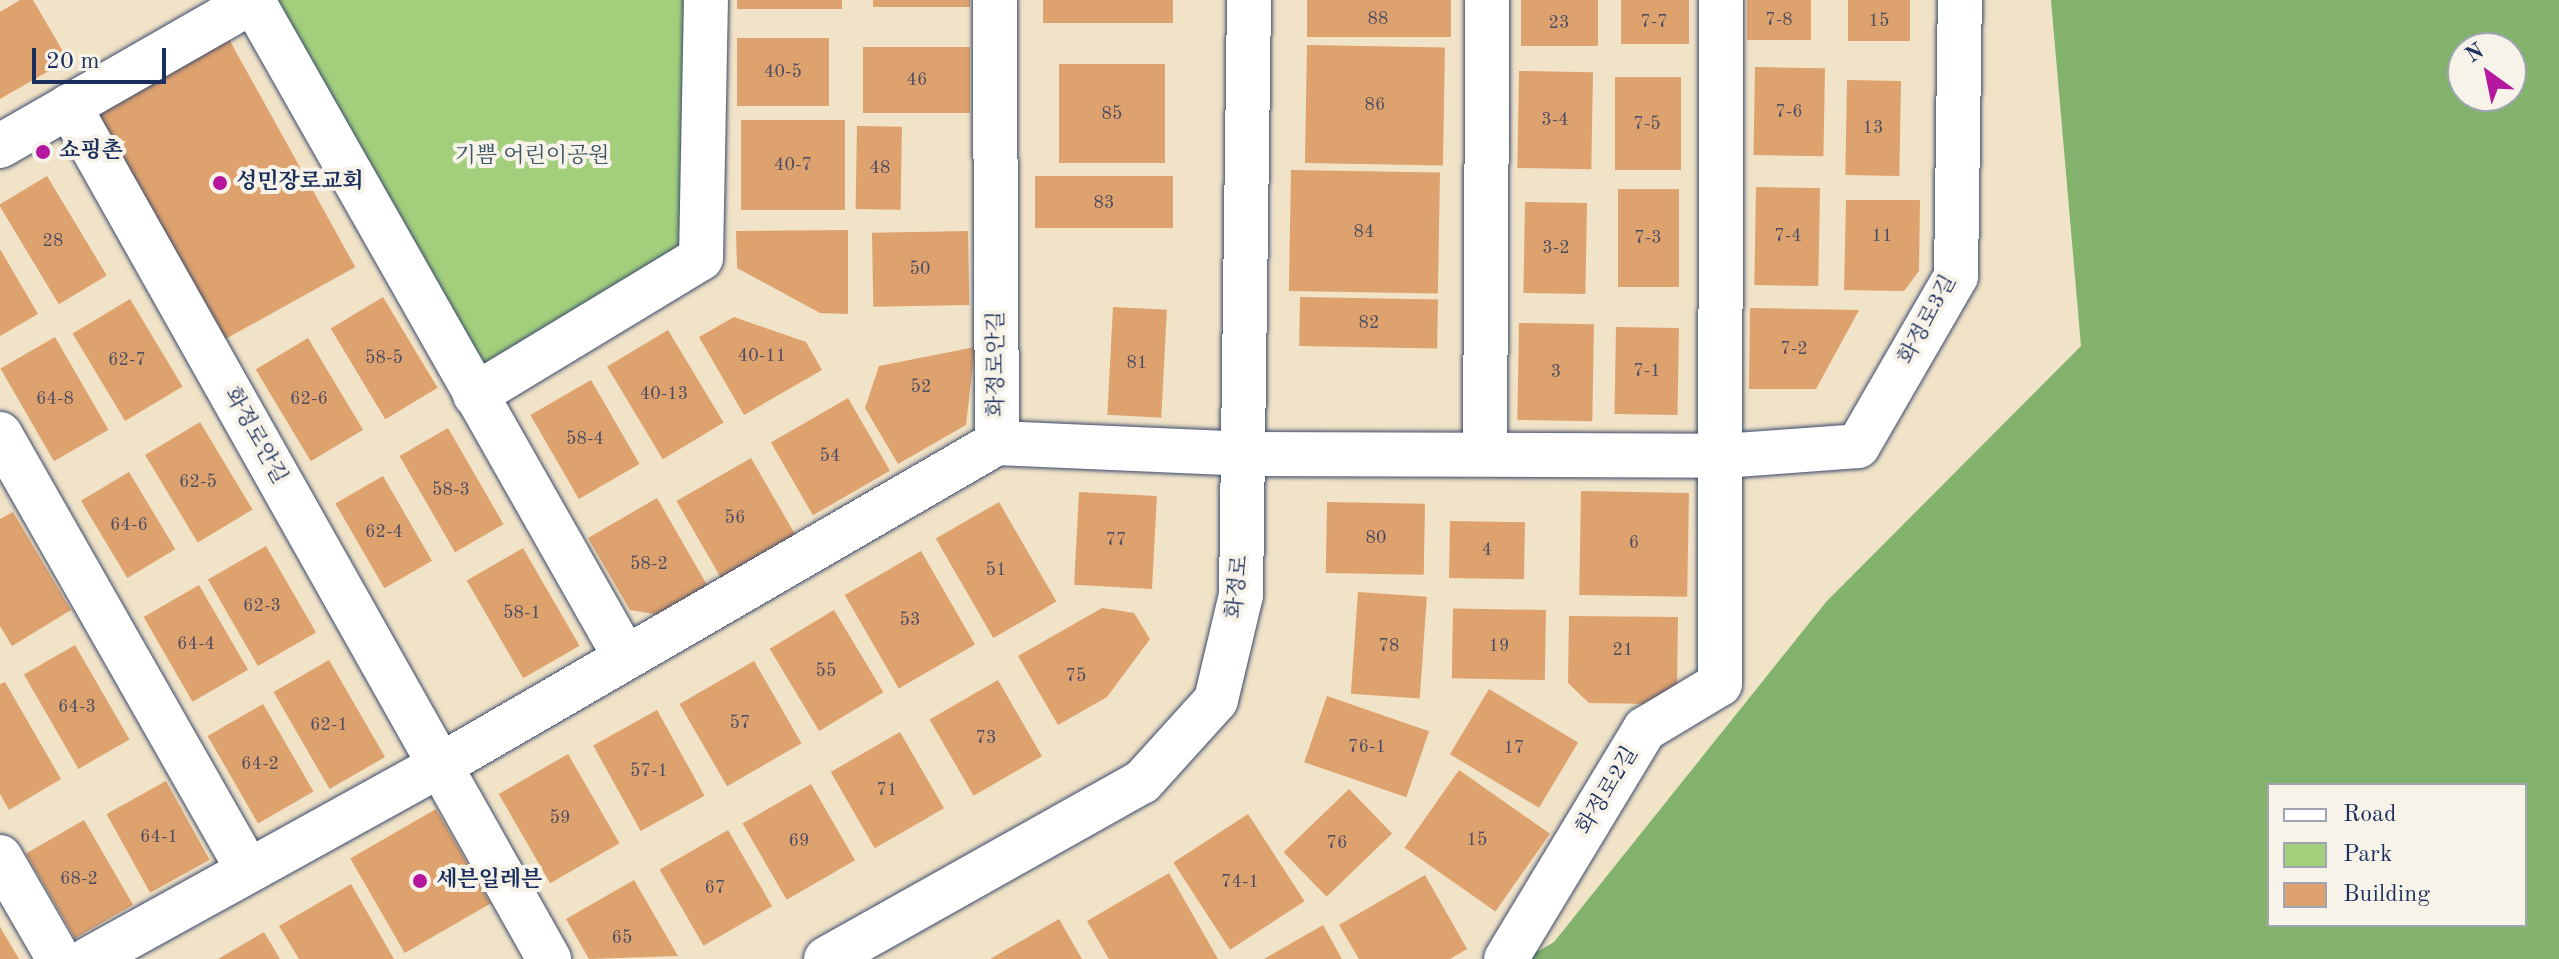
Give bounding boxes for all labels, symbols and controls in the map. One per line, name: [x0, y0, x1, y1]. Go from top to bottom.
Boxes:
house number: 88: [1368, 8, 1388, 30]
house number: 7-8: [1765, 9, 1793, 31]
house number: 15: [1869, 10, 1889, 32]
house number: 7-7: [1640, 11, 1668, 33]
house number: 23: [1549, 12, 1569, 34]
scale bar: [36, 32, 170, 82]
north arrow: [2447, 32, 2527, 112]
text: N: [2462, 40, 2488, 67]
text: 20 m: [46, 50, 100, 74]
house number: 40-5: [764, 61, 802, 83]
house number: 46: [907, 69, 927, 91]
house number: 86: [1365, 94, 1385, 116]
house number: 7-6: [1775, 101, 1803, 123]
house number: 85: [1102, 103, 1122, 125]
house number: 3-4: [1541, 109, 1569, 131]
house number: 7-5: [1633, 113, 1661, 135]
house number: 13: [1863, 117, 1883, 139]
place label: 쇼핑촌: [59, 139, 123, 165]
marker: 쇼핑촌: [34, 143, 52, 161]
park label: 기쁨 어린이공원: [455, 144, 609, 170]
house number: 40-7: [774, 154, 812, 176]
house number: 48: [870, 157, 890, 179]
place label: 성민장로교회: [236, 170, 364, 196]
marker: 성민장로교회: [211, 174, 229, 192]
house number: 83: [1094, 192, 1114, 214]
house number: 84: [1354, 221, 1374, 243]
house number: 7-4: [1774, 225, 1802, 247]
house number: 11: [1872, 225, 1892, 247]
house number: 7-3: [1634, 227, 1662, 249]
house number: 28: [43, 230, 63, 252]
house number: 3-2: [1542, 237, 1570, 259]
house number: 50: [910, 258, 930, 280]
street label: 화정로3길: [1893, 271, 1963, 369]
street label: 화정로안길: [984, 311, 1010, 417]
house number: 82: [1359, 312, 1379, 334]
house number: 7-2: [1780, 338, 1808, 360]
house number: 40-11: [738, 345, 786, 367]
house number: 58-5: [365, 347, 403, 369]
house number: 62-7: [108, 349, 146, 371]
house number: 81: [1127, 352, 1147, 374]
house number: 7-1: [1633, 360, 1661, 382]
house number: 3: [1551, 361, 1561, 383]
house number: 52: [911, 376, 931, 398]
street label: 화정로안길: [218, 383, 292, 489]
house number: 40-13: [640, 383, 688, 405]
house number: 64-8: [36, 388, 74, 410]
house number: 62-6: [290, 388, 328, 410]
house number: 58-4: [566, 428, 604, 450]
house number: 54: [820, 445, 840, 467]
house number: 62-5: [179, 471, 217, 493]
house number: 58-3: [432, 479, 470, 501]
house number: 56: [725, 507, 745, 529]
house number: 64-6: [110, 514, 148, 536]
house number: 62-4: [365, 521, 403, 543]
house number: 80: [1366, 527, 1386, 549]
house number: 77: [1106, 529, 1126, 551]
house number: 6: [1629, 532, 1639, 554]
house number: 4: [1482, 539, 1492, 561]
house number: 58-2: [630, 553, 668, 575]
street label: 화정로: [1222, 554, 1254, 620]
house number: 51: [986, 559, 1006, 581]
house number: 62-3: [243, 595, 281, 617]
house number: 58-1: [503, 602, 541, 624]
house number: 53: [900, 609, 920, 631]
house number: 64-4: [177, 633, 215, 655]
house number: 78: [1379, 635, 1399, 657]
house number: 19: [1489, 635, 1509, 657]
house number: 21: [1613, 639, 1633, 661]
house number: 55: [816, 660, 836, 682]
house number: 75: [1066, 665, 1086, 687]
house number: 64-3: [58, 696, 96, 718]
house number: 57: [730, 712, 750, 734]
house number: 62-1: [310, 714, 348, 736]
house number: 73: [976, 727, 996, 749]
house number: 76-1: [1348, 736, 1386, 758]
house number: 17: [1504, 737, 1524, 759]
street label: 화정로2길: [1572, 742, 1644, 840]
house number: 64-2: [241, 753, 279, 775]
house number: 57-1: [630, 760, 668, 782]
house number: 71: [877, 779, 897, 801]
legend: [2267, 783, 2527, 927]
text: Road: [2343, 803, 2396, 827]
house number: 59: [550, 807, 570, 829]
house number: 64-1: [140, 826, 178, 848]
house number: 15: [1467, 829, 1487, 851]
house number: 69: [789, 830, 809, 852]
house number: 76: [1327, 832, 1347, 854]
text: Park: [2343, 843, 2392, 867]
house number: 68-2: [60, 868, 98, 890]
place label: 세븐일레븐: [436, 868, 542, 894]
house number: 74-1: [1221, 871, 1259, 893]
marker: 세븐일레븐: [411, 872, 429, 890]
house number: 67: [705, 877, 725, 899]
text: Building: [2343, 883, 2430, 907]
house number: 65: [612, 927, 632, 949]

